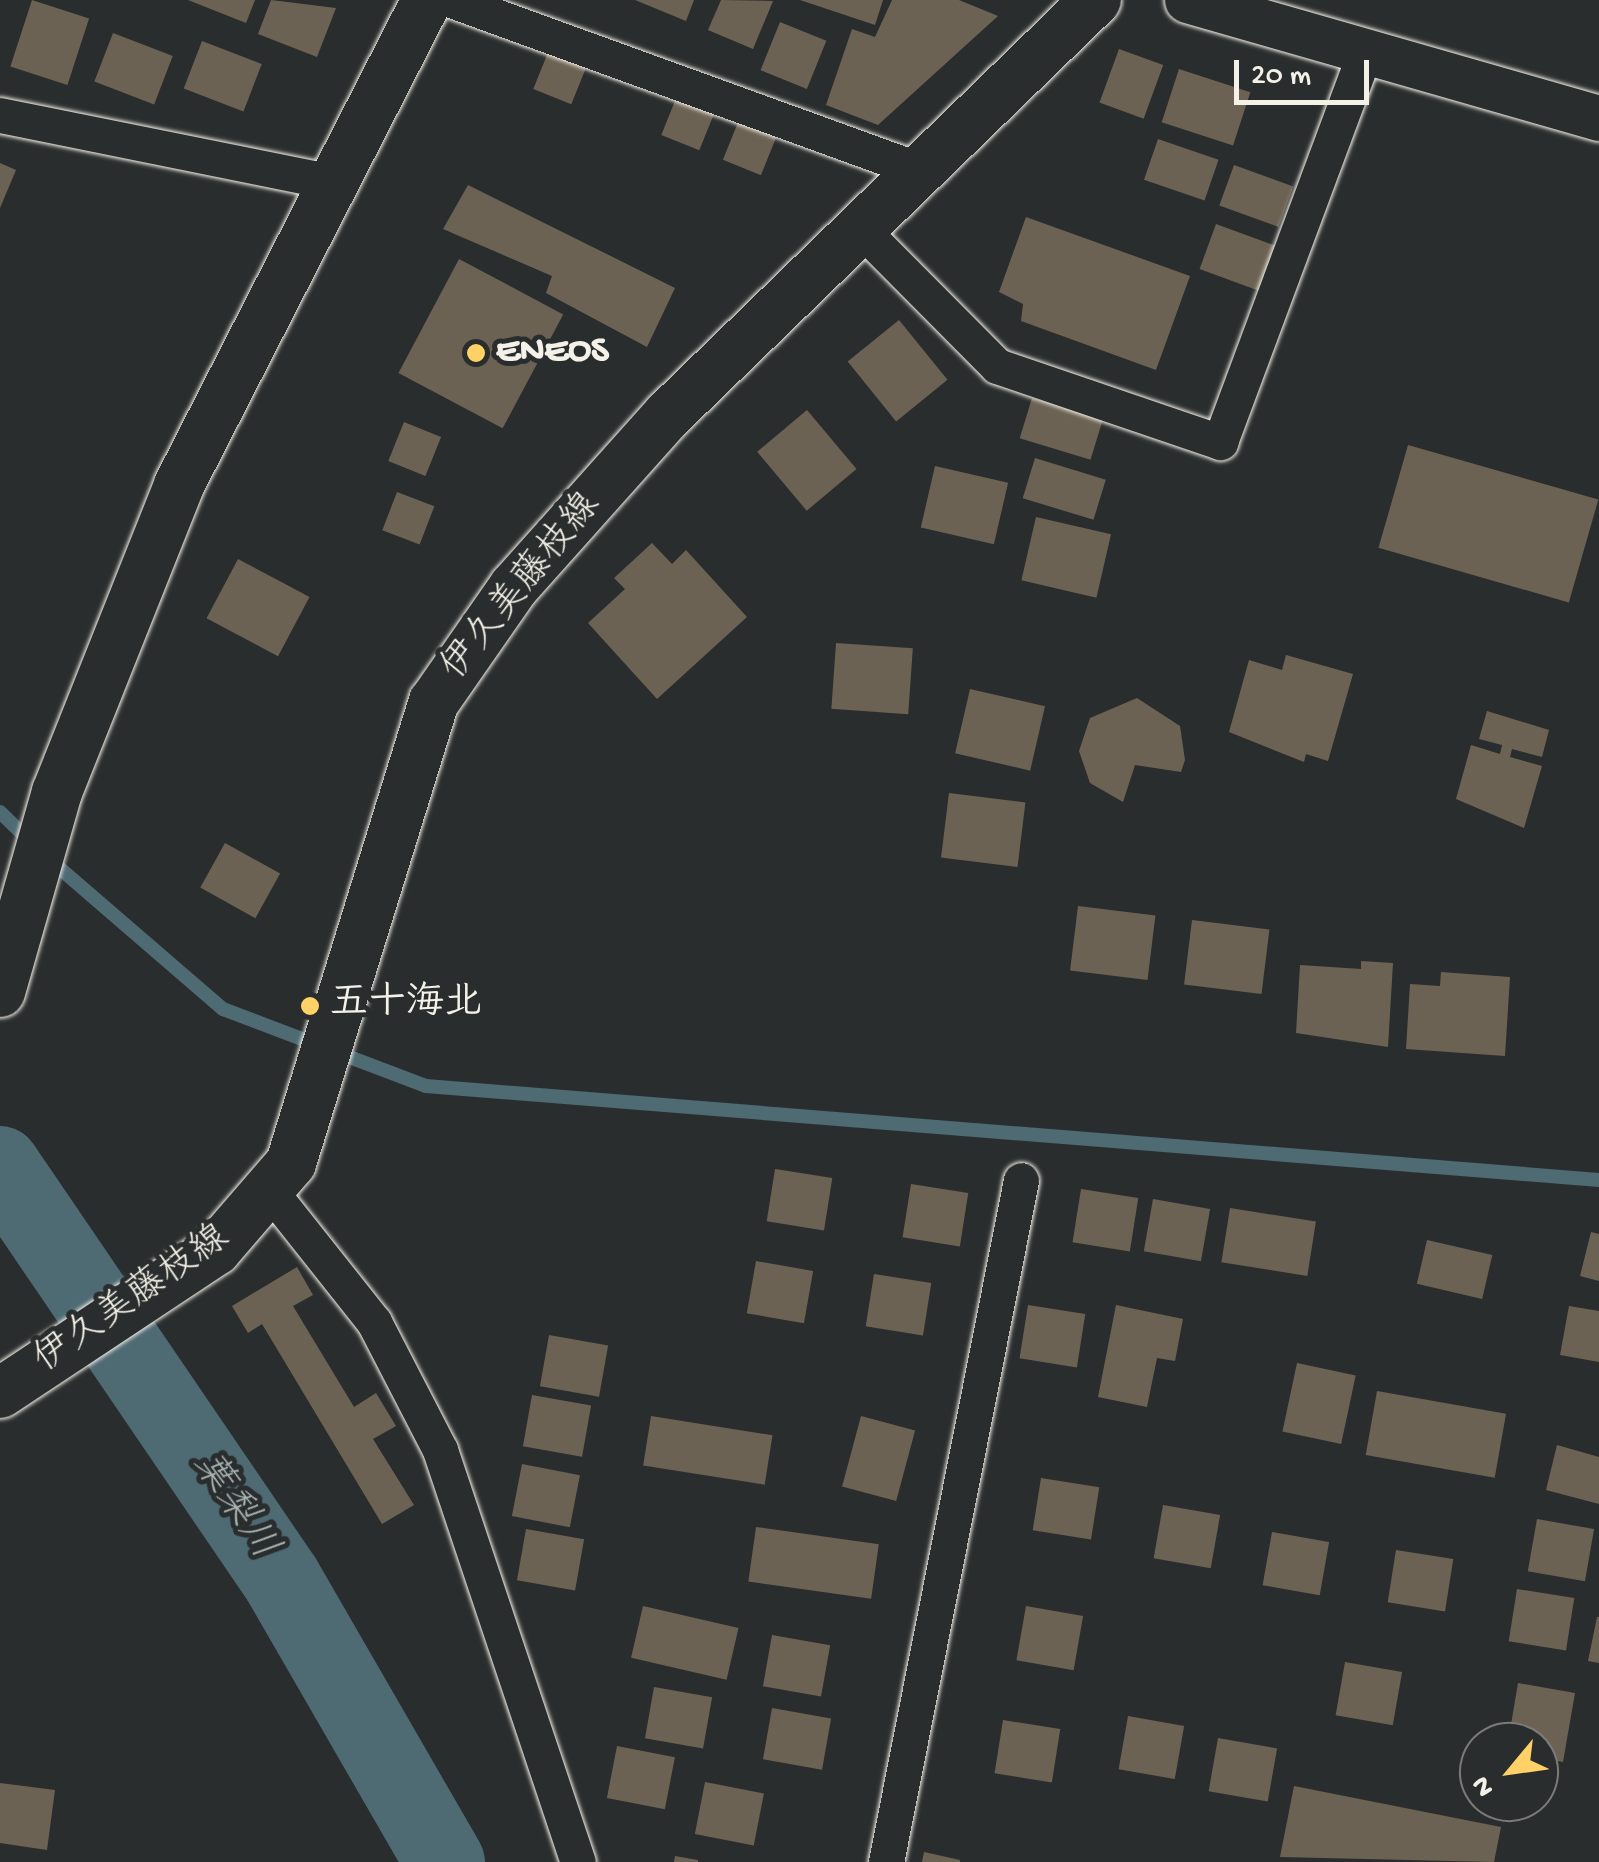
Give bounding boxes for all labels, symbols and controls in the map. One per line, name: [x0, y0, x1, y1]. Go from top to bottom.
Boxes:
scale bar: [1239, 40, 1374, 102]
text: 20 m: [1251, 60, 1311, 95]
place label: ENEOS: [496, 330, 609, 376]
marker: ENEOS: [465, 342, 487, 364]
street label: 伊久美藤枝線: [434, 485, 612, 691]
place label: 五十海北: [330, 983, 482, 1029]
marker: 五十海北: [299, 995, 321, 1017]
street label: 伊久美藤枝線: [27, 1217, 239, 1385]
water label: 葉梨川: [180, 1444, 286, 1570]
north arrow: [1459, 1722, 1559, 1822]
text: N: [1465, 1770, 1503, 1802]

